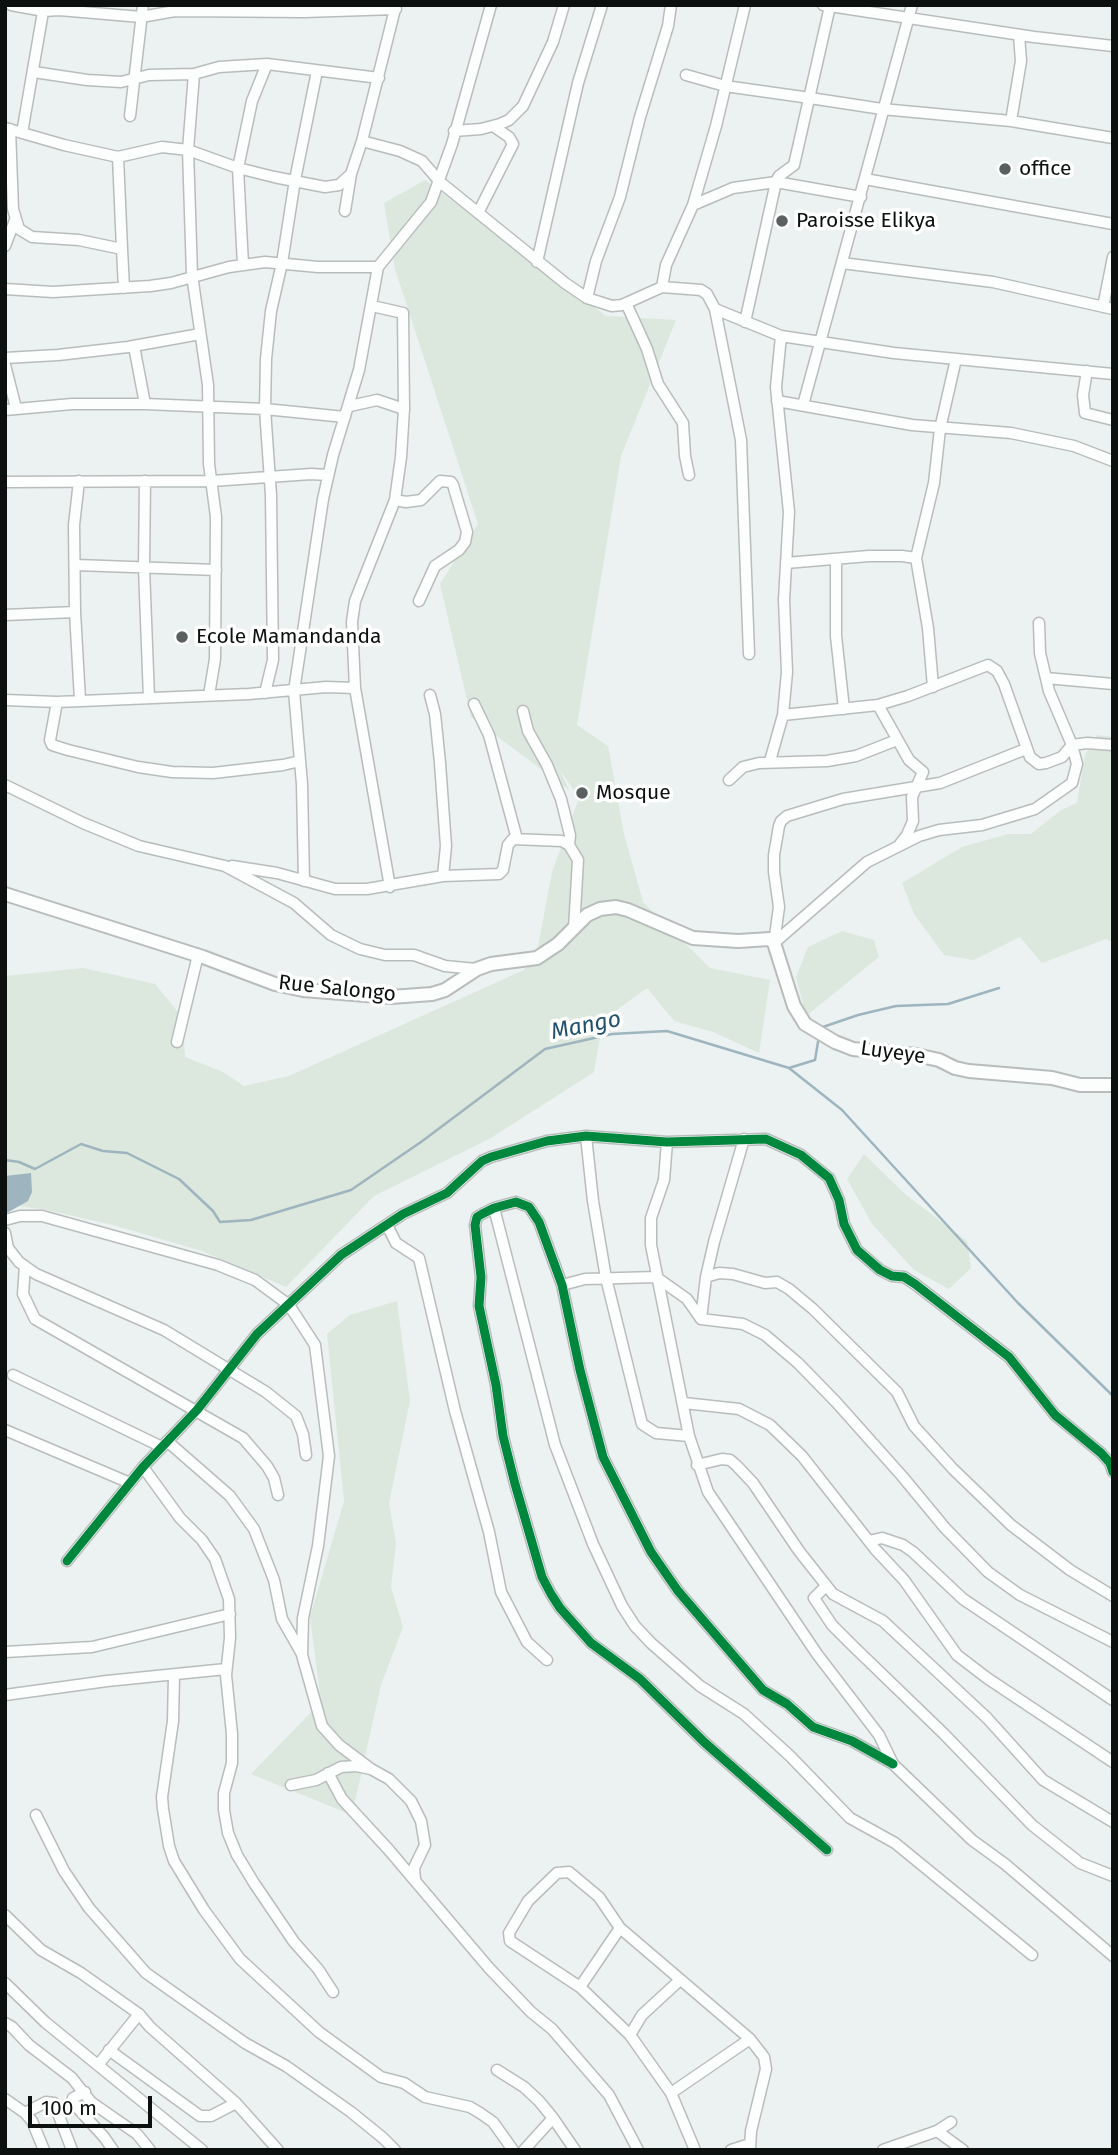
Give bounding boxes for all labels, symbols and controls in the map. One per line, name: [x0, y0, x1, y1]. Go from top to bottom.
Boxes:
place label: office: [1019, 156, 1071, 182]
marker: office: [997, 161, 1013, 177]
place label: Paroisse Elikya: [796, 208, 936, 234]
marker: Paroisse Elikya: [774, 213, 790, 229]
place label: Ecole Mamandanda: [196, 624, 382, 650]
marker: Ecole Mamandanda: [174, 629, 190, 645]
place label: Mosque: [596, 780, 671, 806]
marker: Mosque: [574, 785, 590, 801]
street label: Rue Salongo: [277, 970, 397, 1008]
water label: Mango: [549, 1006, 623, 1046]
street label: Luyeye: [859, 1036, 927, 1070]
scale bar: [32, 2082, 156, 2126]
text: 100 m: [41, 2095, 97, 2121]

